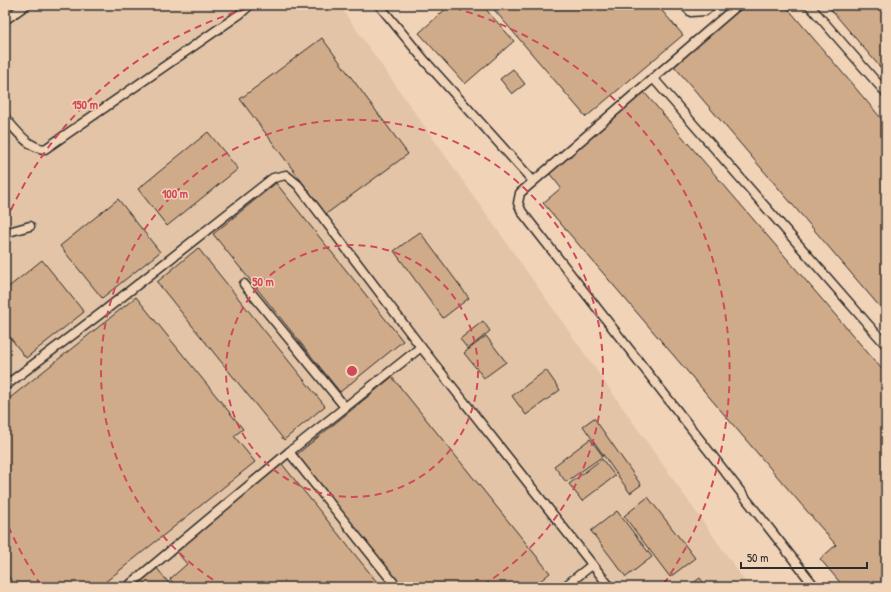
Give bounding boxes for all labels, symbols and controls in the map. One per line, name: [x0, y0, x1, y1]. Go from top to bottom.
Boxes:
text: 150 m: [72, 96, 98, 113]
text: 100 m: [162, 185, 188, 202]
text: 50 m: [252, 273, 274, 290]
centre of rings: [345, 364, 359, 378]
scale bar: [741, 544, 867, 570]
text: 50 m: [747, 549, 768, 566]

